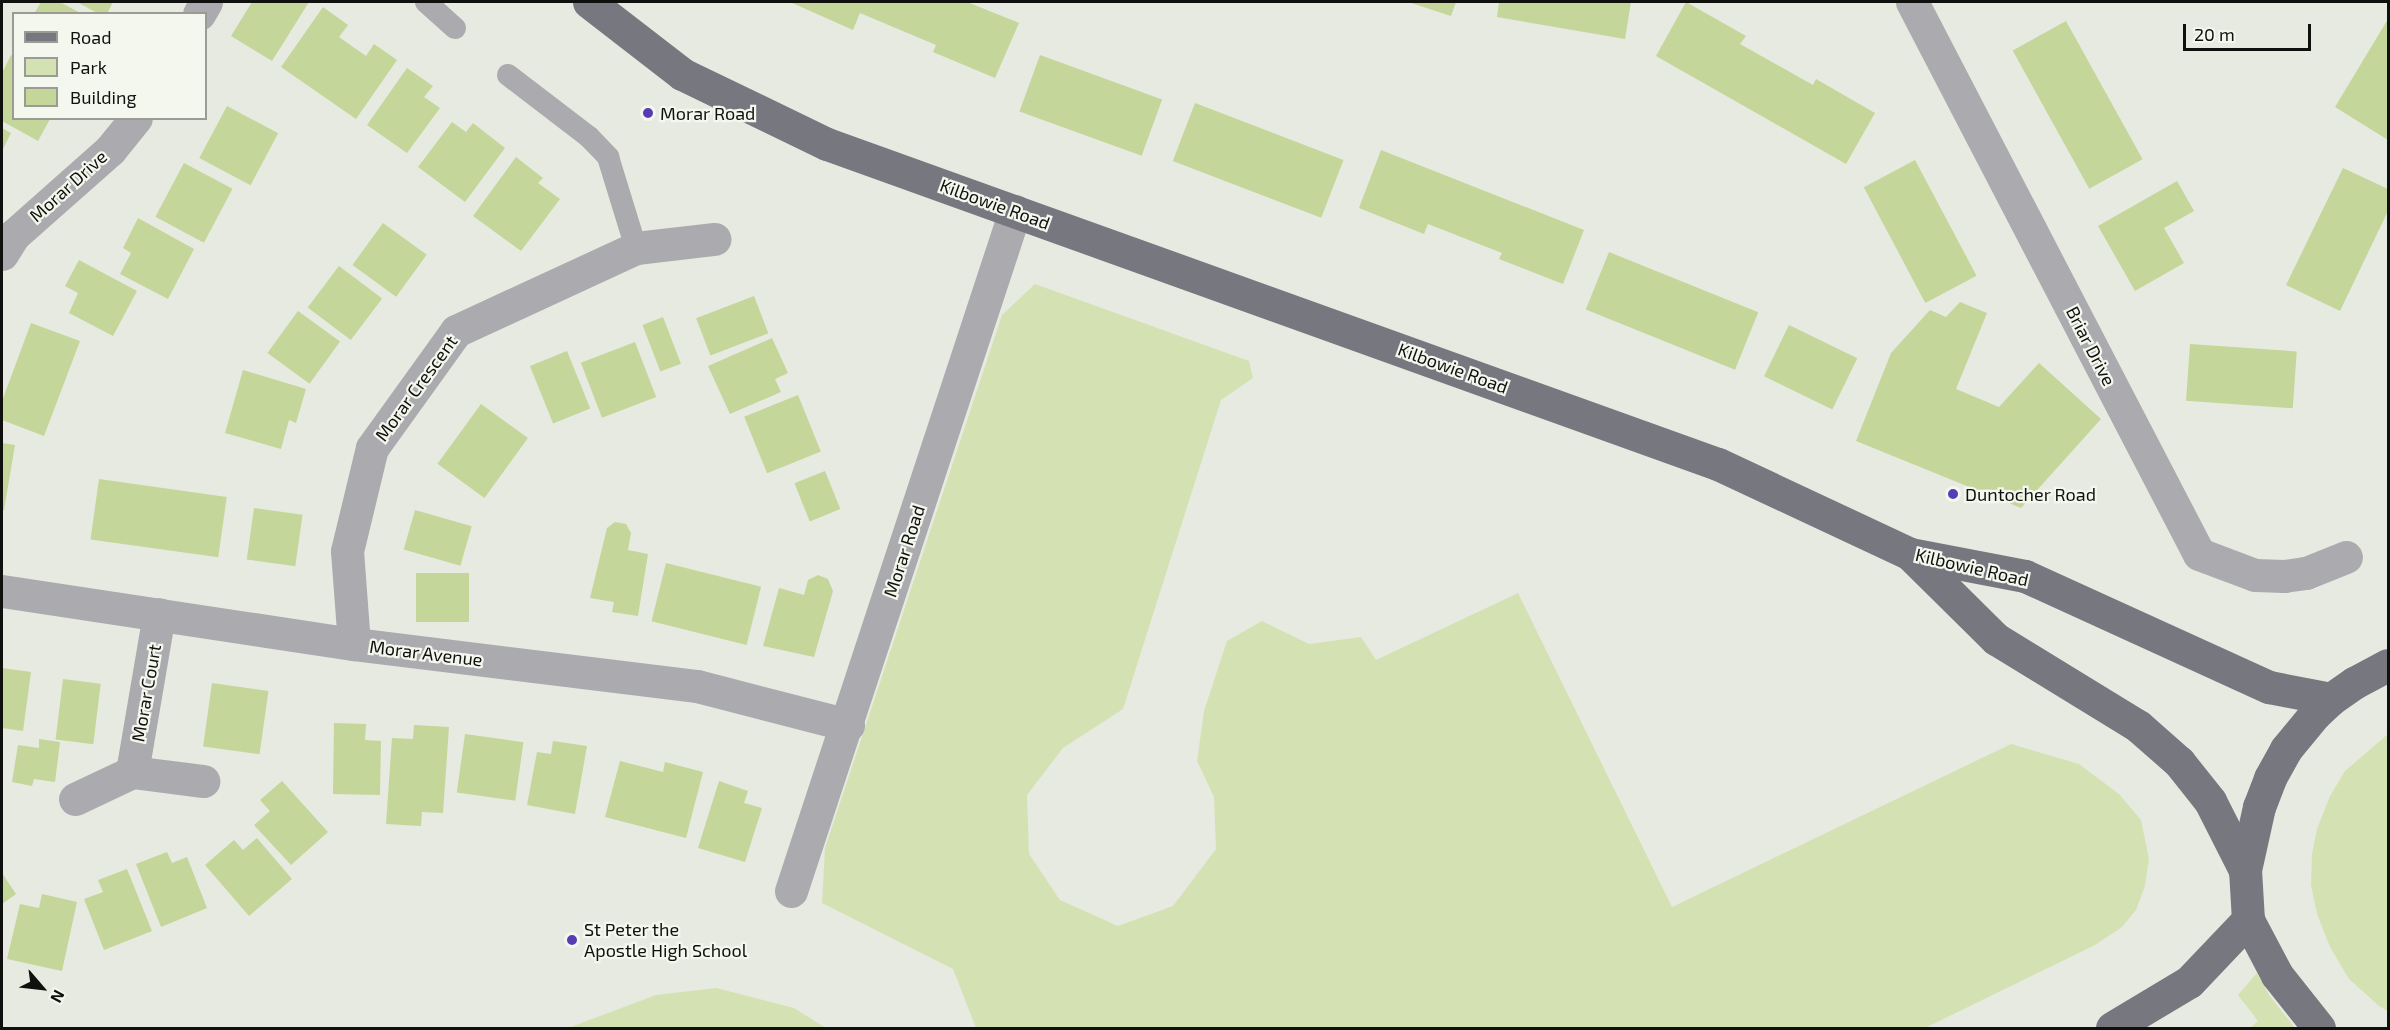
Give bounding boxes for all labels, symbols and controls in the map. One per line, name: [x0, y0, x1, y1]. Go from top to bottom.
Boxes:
legend: [12, 12, 207, 120]
scale bar: [2186, 12, 2314, 50]
text: 20 m: [2194, 23, 2235, 45]
text: Road: [70, 26, 111, 48]
text: Park: [70, 56, 107, 78]
text: Building: [70, 86, 137, 108]
place label: Morar Road: [660, 102, 756, 124]
marker: Morar Road: [641, 106, 655, 120]
street label: Morar Drive: [25, 145, 111, 227]
street label: Kilbowie Road: [937, 174, 1053, 234]
street label: Briar Drive: [2062, 302, 2120, 390]
street label: Morar Crescent: [370, 331, 462, 445]
street label: Kilbowie Road: [1395, 338, 1511, 398]
place label: Duntocher Road: [1965, 483, 2096, 505]
marker: Duntocher Road: [1946, 487, 1960, 501]
street label: Morar Road: [879, 502, 929, 600]
street label: Kilbowie Road: [1913, 544, 2031, 590]
street label: Morar Avenue: [368, 635, 484, 671]
street label: Morar Court: [127, 642, 165, 744]
place label: St Peter the Apostle High School: [584, 919, 747, 962]
marker: St Peter the Apostle High School: [565, 933, 579, 947]
north arrow: [12, 958, 72, 1018]
text: N: [47, 987, 69, 1006]

